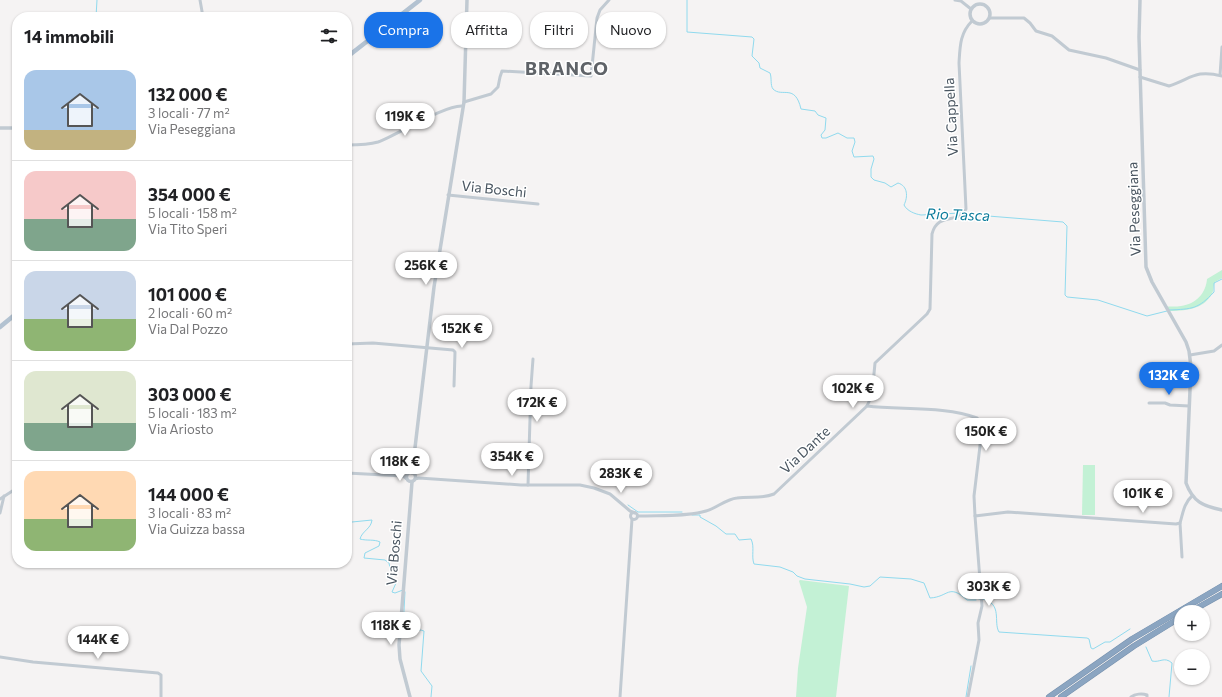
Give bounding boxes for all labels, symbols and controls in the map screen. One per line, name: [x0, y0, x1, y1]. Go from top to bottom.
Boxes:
chip: Compra: [364, 12, 443, 48]
chip: Affitta: [451, 12, 522, 48]
chip: Filtri: [530, 12, 588, 48]
chip: Nuovo: [596, 12, 666, 48]
icon: filters: [318, 25, 340, 47]
text: 14 immobili: [24, 26, 114, 47]
district label: BRANCO: [525, 57, 609, 79]
street label: Via Cappella: [940, 77, 961, 157]
text: 132 000 €: [148, 84, 228, 105]
icon: home: [56, 86, 104, 134]
pin: 119K €: [372, 103, 438, 137]
text: 3 locali · 77 m²: [148, 105, 230, 121]
text: 119K €: [385, 108, 425, 124]
text: Via Peseggiana: [148, 121, 236, 137]
street label: Via Peseggiana: [1123, 162, 1144, 256]
street label: Via Boschi: [461, 177, 527, 200]
text: 354 000 €: [148, 184, 231, 205]
icon: home: [56, 187, 104, 235]
water label: Rio Tasca: [926, 204, 990, 224]
text: 5 locali · 158 m²: [148, 205, 237, 221]
text: Via Tito Speri: [148, 221, 227, 237]
pin: 256K €: [393, 252, 459, 286]
text: 256K €: [404, 257, 448, 273]
text: 101 000 €: [148, 284, 227, 305]
icon: home: [56, 287, 104, 335]
text: 2 locali · 60 m²: [148, 305, 232, 321]
pin: 152K €: [429, 315, 495, 349]
text: 152K €: [441, 320, 483, 336]
text: Via Dal Pozzo: [148, 321, 228, 337]
pin: 132K €: [1136, 362, 1202, 396]
text: 132K €: [1148, 367, 1190, 383]
pin: 102K €: [820, 375, 886, 409]
text: 102K €: [832, 380, 874, 396]
text: 303 000 €: [148, 384, 231, 405]
icon: home: [56, 387, 104, 435]
pin: 172K €: [504, 389, 570, 423]
text: 172K €: [516, 394, 558, 410]
text: 5 locali · 183 m²: [148, 405, 237, 421]
pin: 150K €: [953, 418, 1019, 452]
text: Via Ariosto: [148, 421, 214, 437]
street label: Via Dante: [776, 422, 833, 477]
text: 150K €: [965, 423, 1007, 439]
pin: 354K €: [479, 443, 545, 477]
pin: 118K €: [367, 448, 433, 482]
text: 354K €: [490, 448, 534, 464]
text: 118K €: [380, 453, 420, 469]
pin: 283K €: [588, 460, 654, 494]
text: 283K €: [599, 465, 643, 481]
pin: 101K €: [1110, 480, 1176, 514]
text: 144 000 €: [148, 484, 229, 505]
text: 101K €: [1122, 485, 1164, 501]
icon: home: [56, 487, 104, 535]
text: 3 locali · 83 m²: [148, 505, 231, 521]
street label: Via Boschi: [382, 520, 405, 586]
text: Via Guizza bassa: [148, 521, 245, 537]
pin: 303K €: [956, 573, 1022, 607]
text: 303K €: [967, 578, 1011, 594]
map controls: [1174, 605, 1210, 685]
button: +: [1174, 605, 1210, 641]
pin: 118K €: [358, 612, 424, 646]
text: 118K €: [371, 617, 411, 633]
pin: 144K €: [65, 626, 131, 660]
text: 144K €: [77, 631, 119, 647]
button: −: [1174, 649, 1210, 685]

